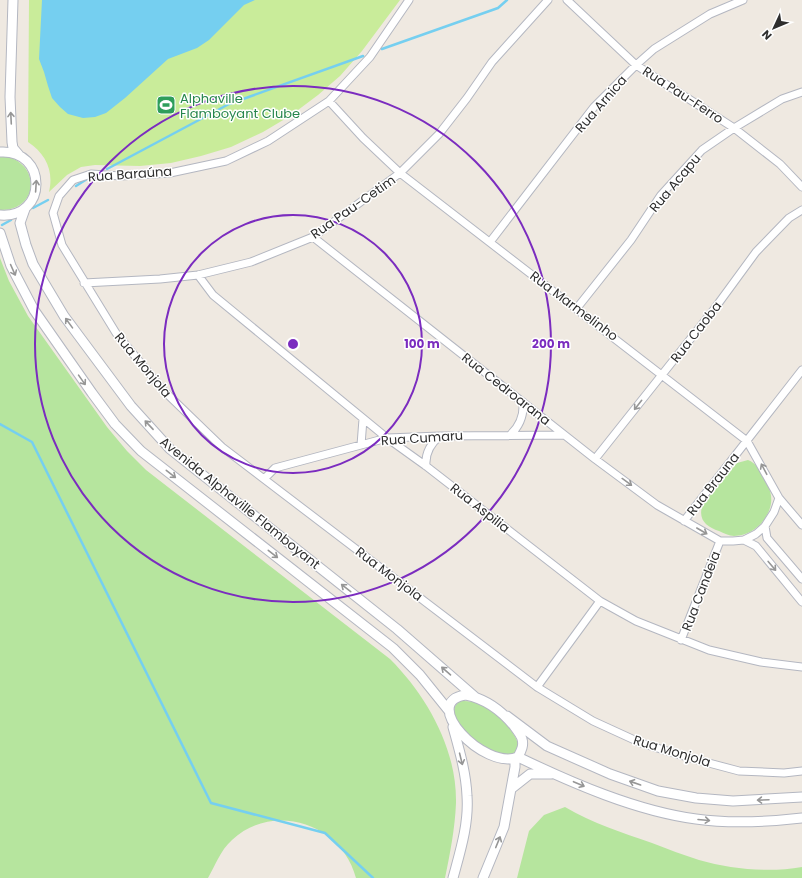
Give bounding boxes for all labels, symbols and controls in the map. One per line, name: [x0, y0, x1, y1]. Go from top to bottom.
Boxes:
north arrow: [754, 8, 794, 48]
text: N: [758, 26, 775, 43]
street label: Rua Pau-Ferro: [639, 62, 727, 128]
street label: Rua Arnica: [571, 71, 631, 137]
place label: Alphaville Flamboyant Clube: [180, 89, 300, 123]
sports icon: Alphaville Flamboyant Clube: [155, 94, 177, 116]
one-way arrow: [8, 112, 15, 125]
street label: Rua Acapu: [645, 150, 705, 216]
street label: Rua Baraúna: [87, 162, 173, 186]
street label: Rua Pau-Cetim: [307, 171, 399, 243]
one-way arrow: [32, 180, 39, 193]
one-way arrow: [10, 264, 18, 276]
street label: Rua Marmelinho: [526, 266, 622, 346]
street label: Rua Caoba: [666, 297, 726, 367]
one-way arrow: [65, 317, 73, 328]
street label: Rua Monjola: [110, 328, 176, 402]
text: 100 m: [404, 335, 440, 352]
text: 200 m: [532, 335, 570, 352]
centre of rings: [286, 337, 300, 351]
street label: Rua Cedroarana: [458, 348, 554, 430]
one-way arrow: [78, 374, 86, 385]
one-way arrow: [634, 399, 643, 410]
one-way arrow: [144, 420, 153, 430]
street label: Rua Cumaru: [380, 426, 464, 450]
street label: Avenida Alphaville Flamboyant: [156, 432, 324, 574]
street label: Rua Brauna: [682, 448, 744, 520]
one-way arrow: [759, 463, 767, 475]
one-way arrow: [166, 469, 177, 478]
one-way arrow: [621, 478, 632, 486]
street label: Rua Aspilia: [446, 479, 514, 537]
one-way arrow: [696, 527, 708, 535]
street label: Rua Monjola: [351, 542, 427, 606]
street label: Rua Candeia: [677, 548, 725, 634]
one-way arrow: [268, 550, 279, 559]
one-way arrow: [768, 560, 777, 571]
one-way arrow: [340, 584, 351, 593]
one-way arrow: [441, 666, 451, 675]
street label: Rua Monjola: [631, 730, 713, 772]
one-way arrow: [458, 752, 466, 765]
one-way arrow: [629, 779, 642, 786]
one-way arrow: [573, 781, 585, 788]
one-way arrow: [757, 796, 770, 804]
one-way arrow: [697, 816, 710, 823]
one-way arrow: [494, 836, 502, 848]

